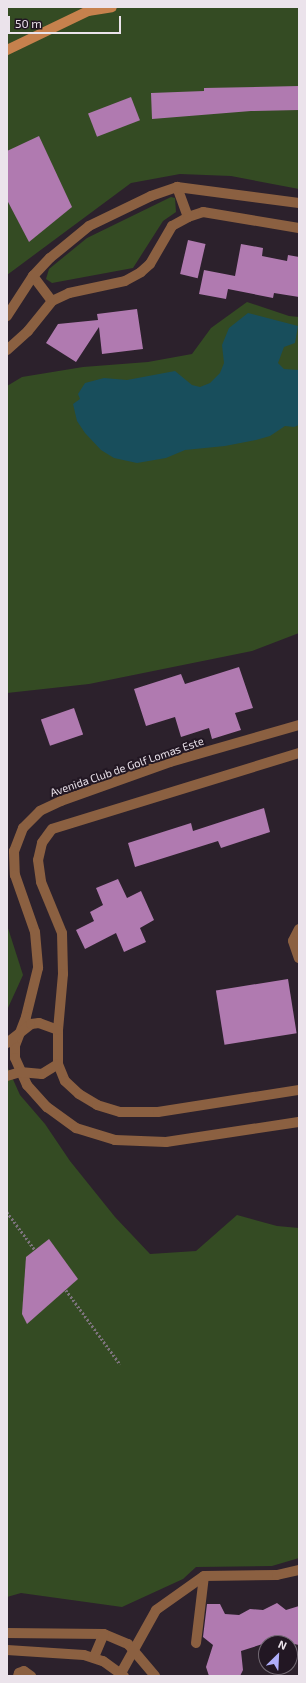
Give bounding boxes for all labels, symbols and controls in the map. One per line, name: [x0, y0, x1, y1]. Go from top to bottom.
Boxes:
scale bar: [10, 8, 123, 34]
text: 50 m: [15, 16, 42, 30]
street label: Avenida Club de Golf Lomas Este: [48, 734, 206, 800]
north arrow: [258, 1635, 298, 1675]
text: N: [276, 1637, 289, 1652]

